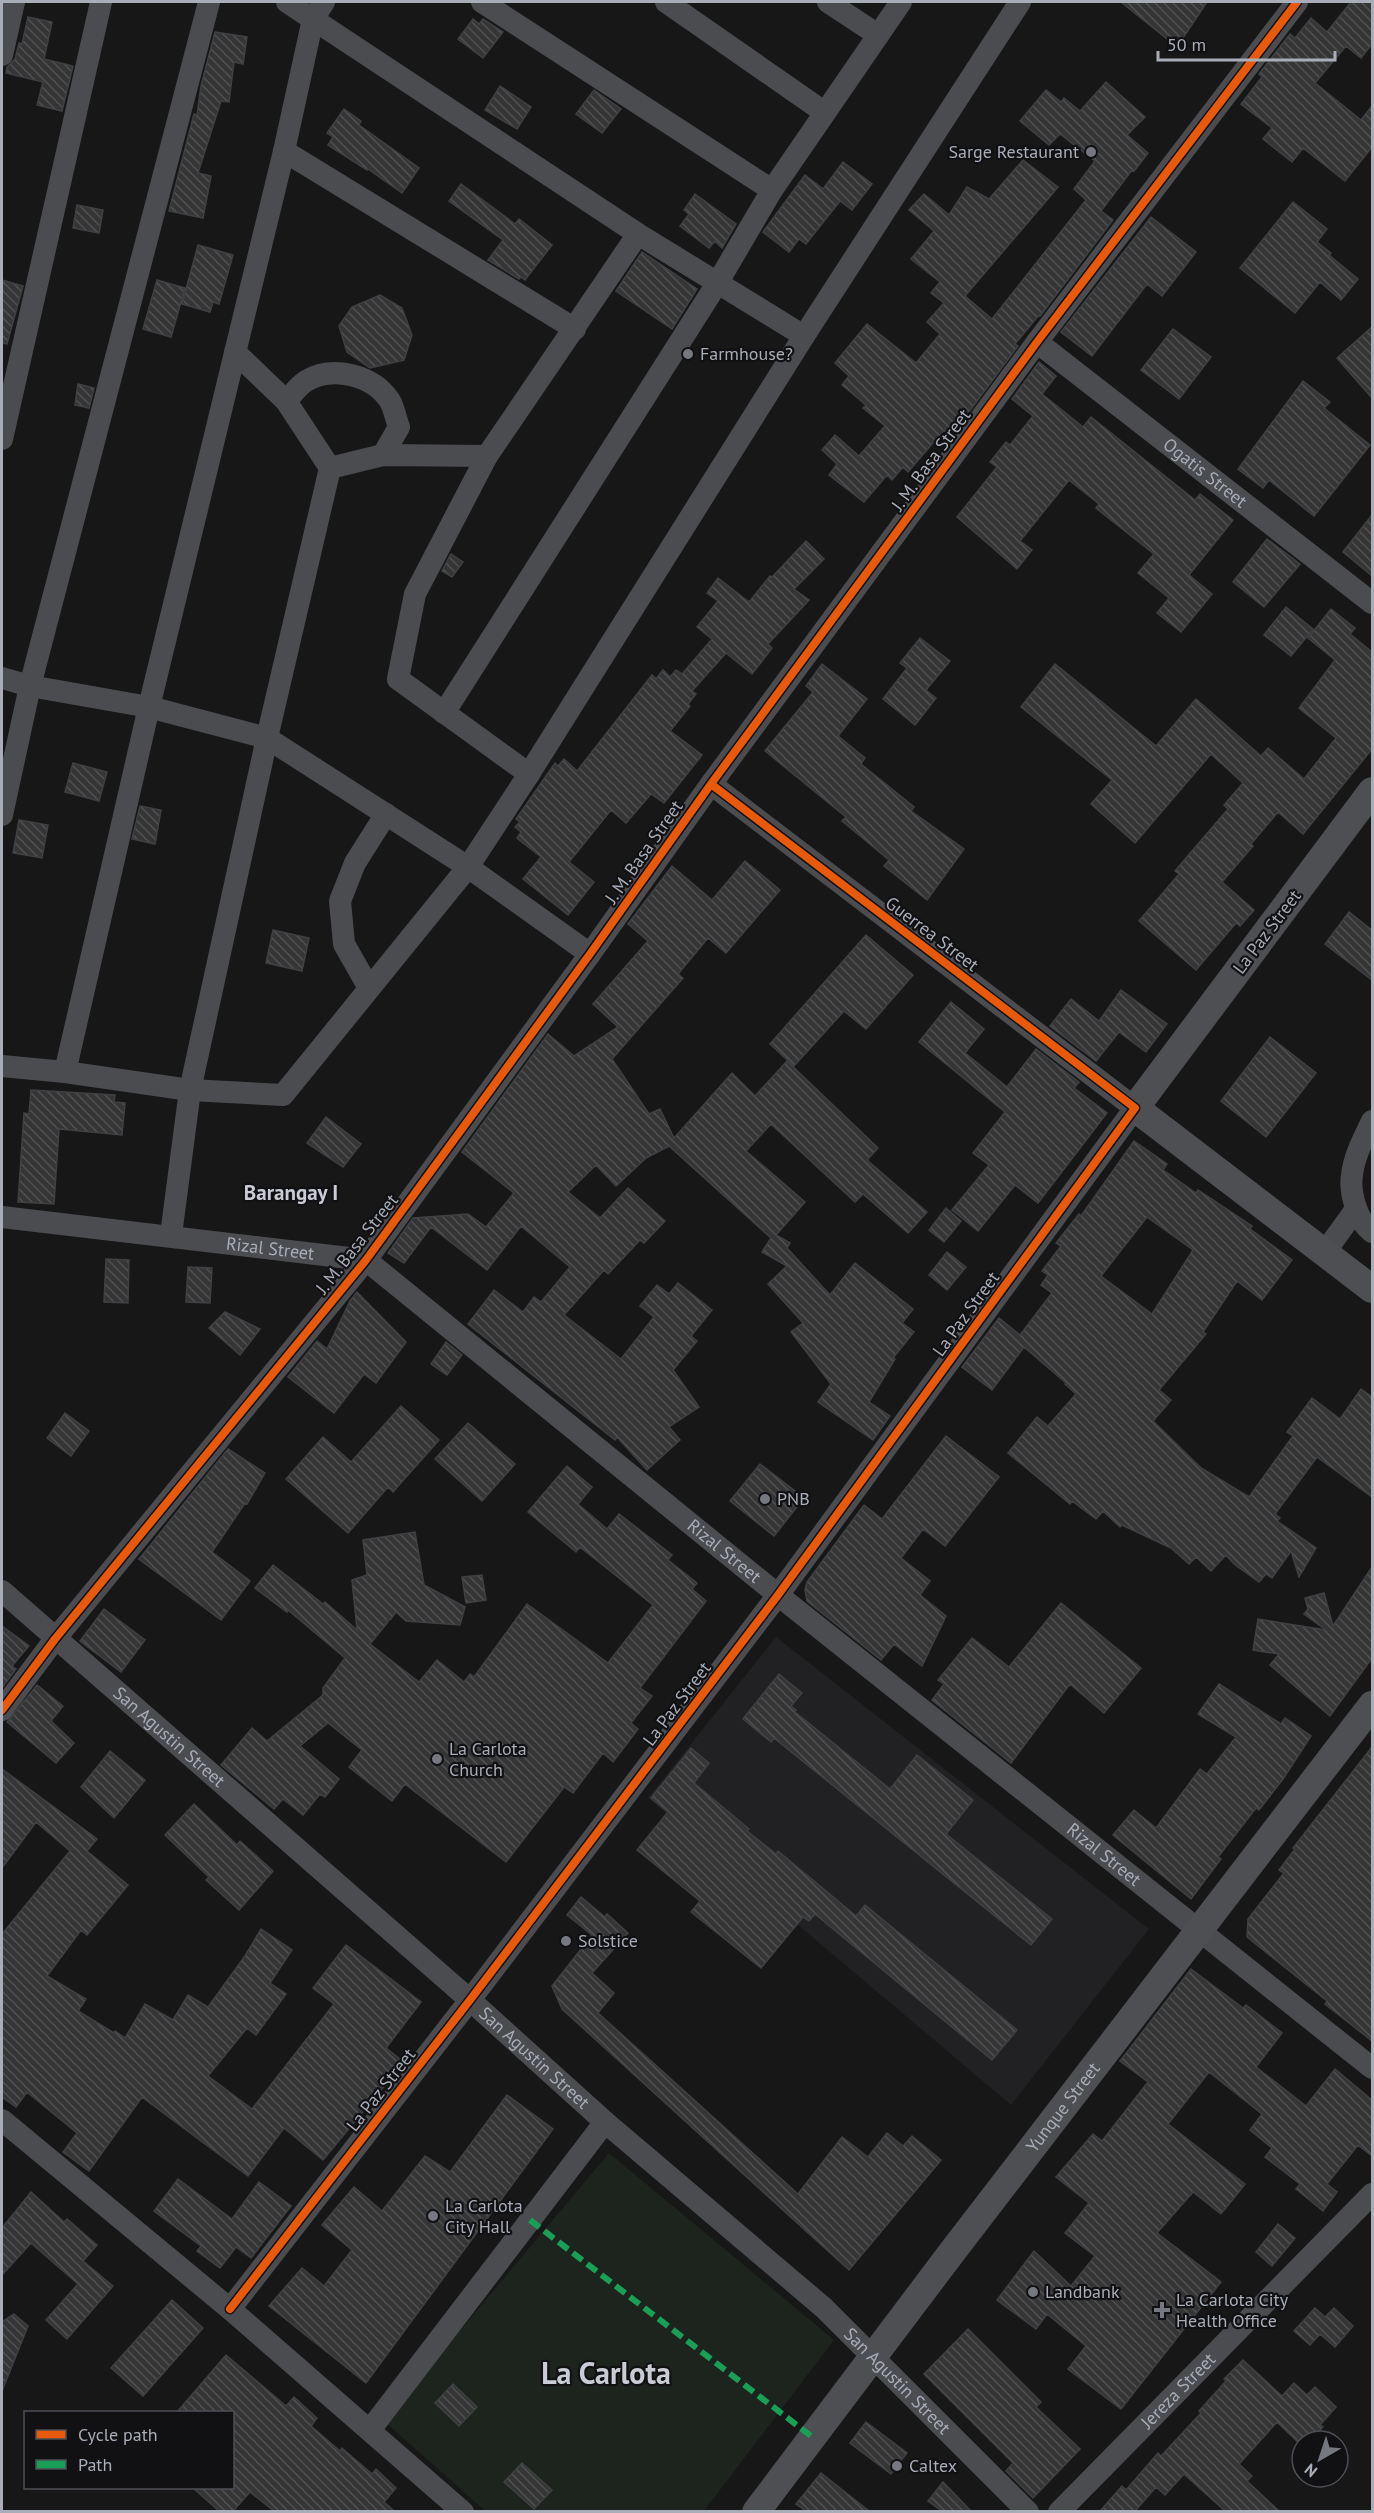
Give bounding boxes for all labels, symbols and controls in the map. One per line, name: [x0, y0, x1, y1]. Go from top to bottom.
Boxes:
scale bar: [1158, 24, 1335, 62]
text: 50 m: [1167, 33, 1206, 56]
place label: Sarge Restaurant: [948, 140, 1079, 163]
marker: Sarge Restaurant: [1084, 145, 1098, 159]
place label: Farmhouse?: [700, 342, 793, 365]
marker: Farmhouse?: [681, 347, 695, 361]
street label: J. M. Basa Street: [885, 404, 975, 516]
street label: Ogatis Street: [1159, 433, 1252, 512]
street label: J. M. Basa Street: [599, 796, 688, 909]
street label: La Paz Street: [1228, 885, 1306, 978]
street label: Guerrea Street: [881, 891, 984, 976]
district label: Barangay I: [244, 1179, 338, 1206]
street label: J. M. Basa Street: [310, 1189, 403, 1299]
street label: Rizal Street: [225, 1232, 316, 1265]
street label: La Paz Street: [927, 1267, 1004, 1361]
place label: PNB: [777, 1487, 810, 1510]
marker: PNB: [758, 1492, 772, 1506]
street label: Rizal Street: [683, 1514, 766, 1588]
street label: La Paz Street: [638, 1657, 716, 1750]
street label: San Agustin Street: [109, 1682, 230, 1792]
place label: La Carlota Church: [449, 1737, 527, 1781]
marker: La Carlota Church: [430, 1752, 444, 1766]
street label: Rizal Street: [1062, 1817, 1146, 1891]
place label: Solstice: [578, 1929, 638, 1952]
marker: Solstice: [559, 1934, 573, 1948]
street label: San Agustin Street: [474, 2002, 595, 2114]
street label: La Paz Street: [341, 2043, 420, 2136]
street label: Yunque Street: [1021, 2057, 1105, 2157]
place label: La Carlota City Hall: [445, 2194, 523, 2238]
marker: La Carlota City Hall: [426, 2209, 440, 2223]
place label: Landbank: [1045, 2280, 1120, 2303]
marker: Landbank: [1026, 2285, 1040, 2299]
place label: La Carlota City Health Office: [1176, 2288, 1289, 2332]
marker: La Carlota City Health Office: [1153, 2301, 1171, 2319]
street label: San Agustin Street: [839, 2322, 955, 2439]
street label: Jereza Street: [1135, 2348, 1220, 2434]
district label: La Carlota: [541, 2353, 671, 2392]
legend: [24, 2411, 234, 2489]
text: Cycle path: [78, 2423, 158, 2446]
north arrow: [1290, 2429, 1350, 2489]
text: Path: [78, 2453, 112, 2476]
place label: Caltex: [909, 2454, 957, 2477]
marker: Caltex: [890, 2459, 904, 2473]
text: N: [1300, 2460, 1321, 2482]

